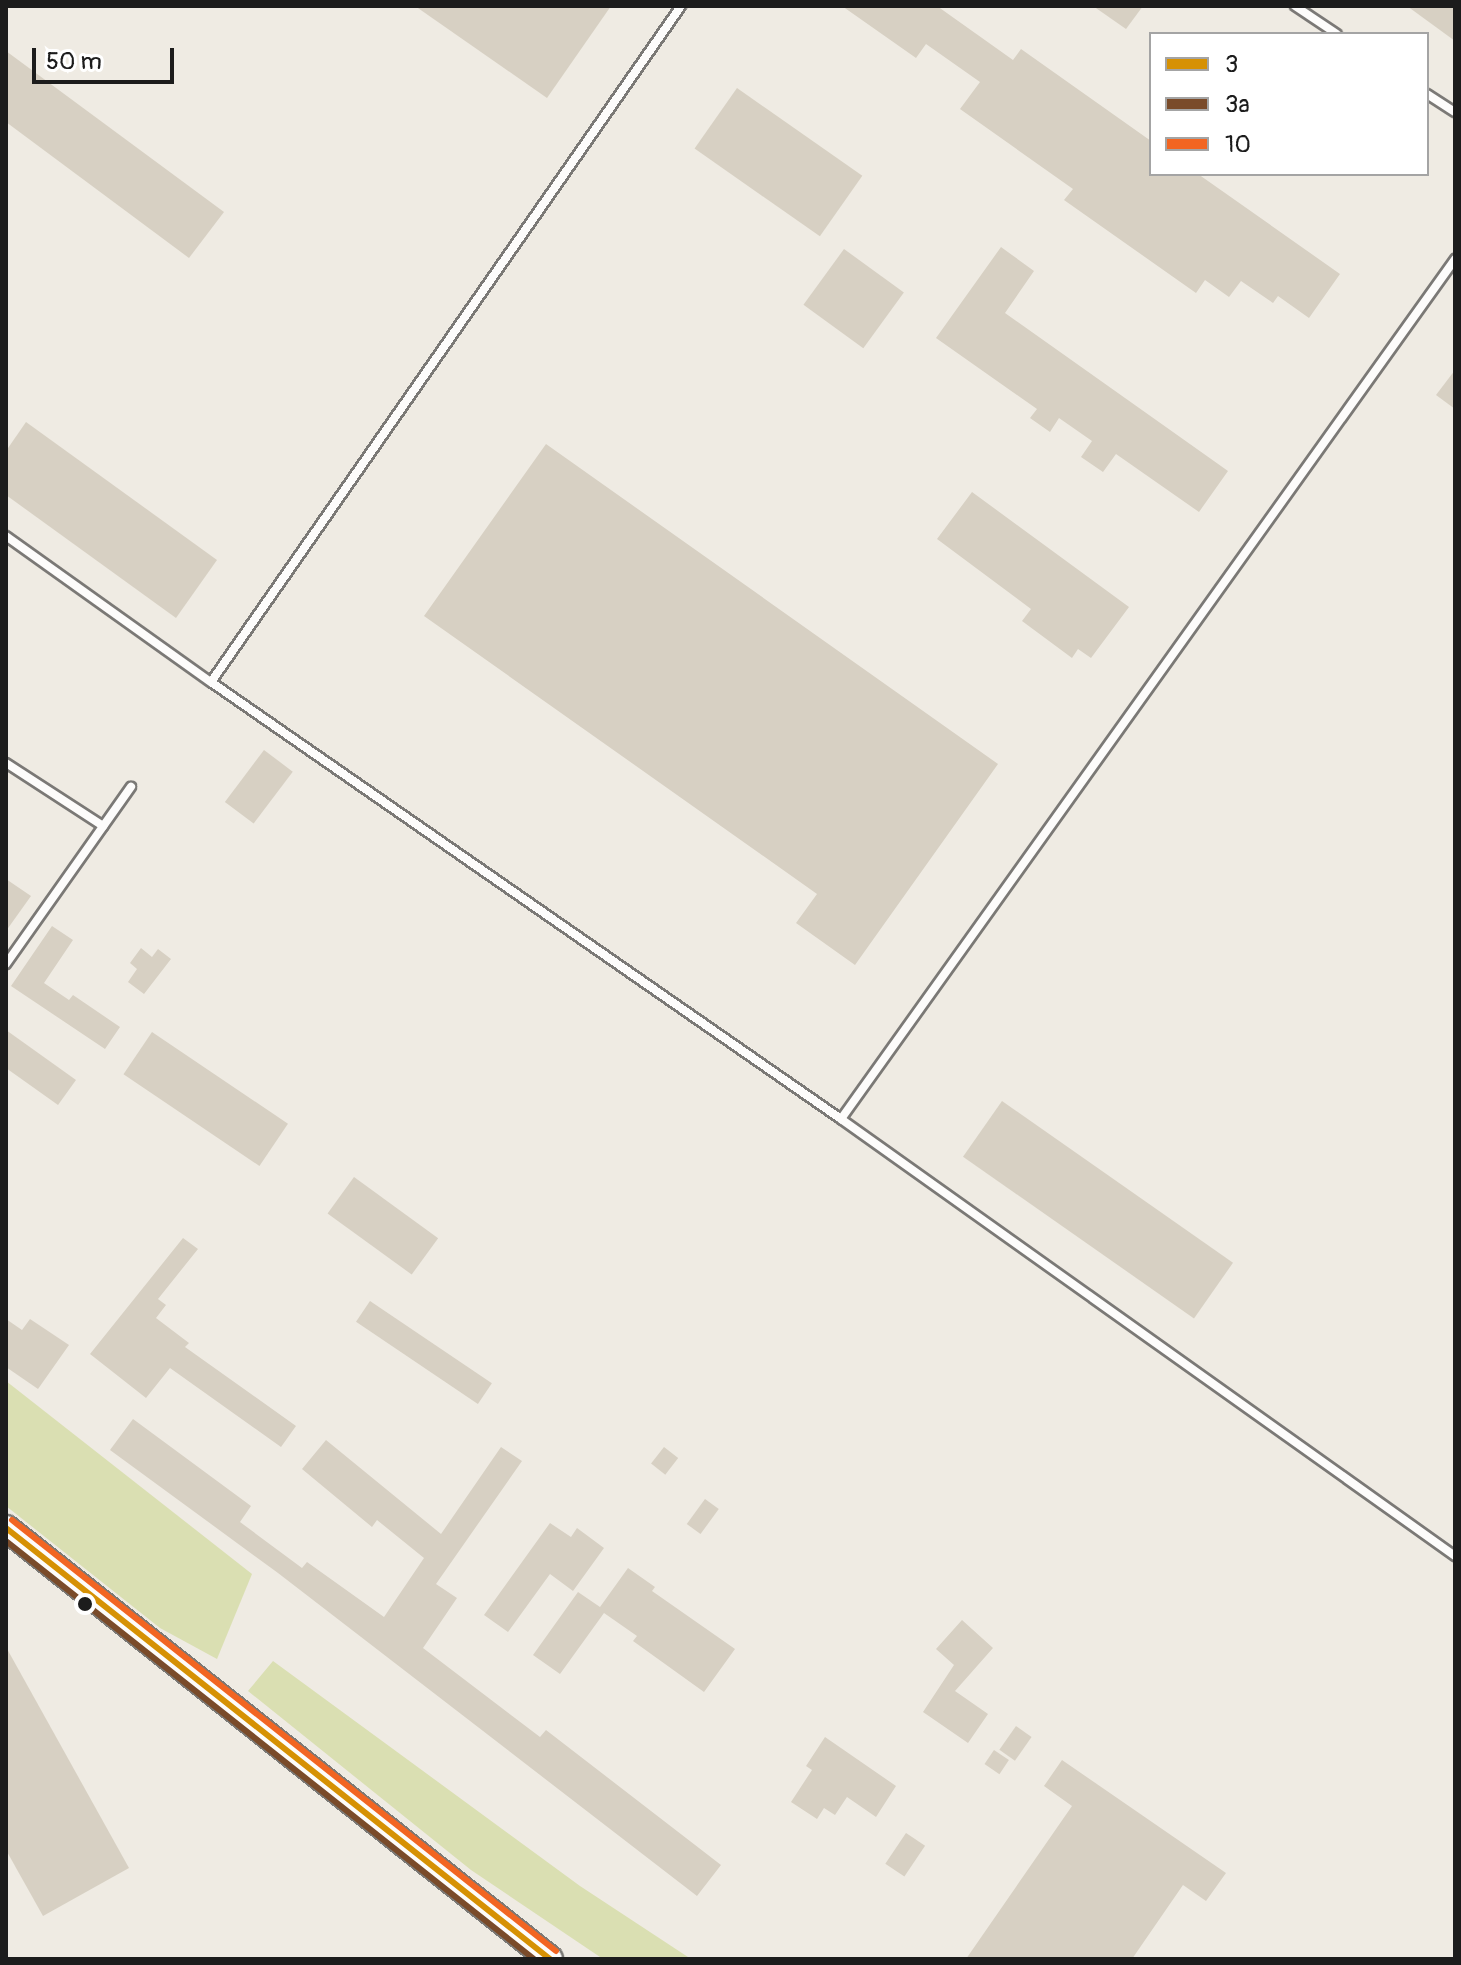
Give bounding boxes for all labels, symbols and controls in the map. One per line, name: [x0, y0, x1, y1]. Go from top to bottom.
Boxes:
scale bar: [36, 32, 178, 82]
legend: [1149, 32, 1429, 176]
text: 50 m: [46, 47, 102, 76]
text: 3: [1225, 50, 1238, 79]
text: 3а: [1225, 90, 1250, 119]
text: 10: [1225, 130, 1251, 159]
unlabelled marker: [77, 1596, 93, 1612]

